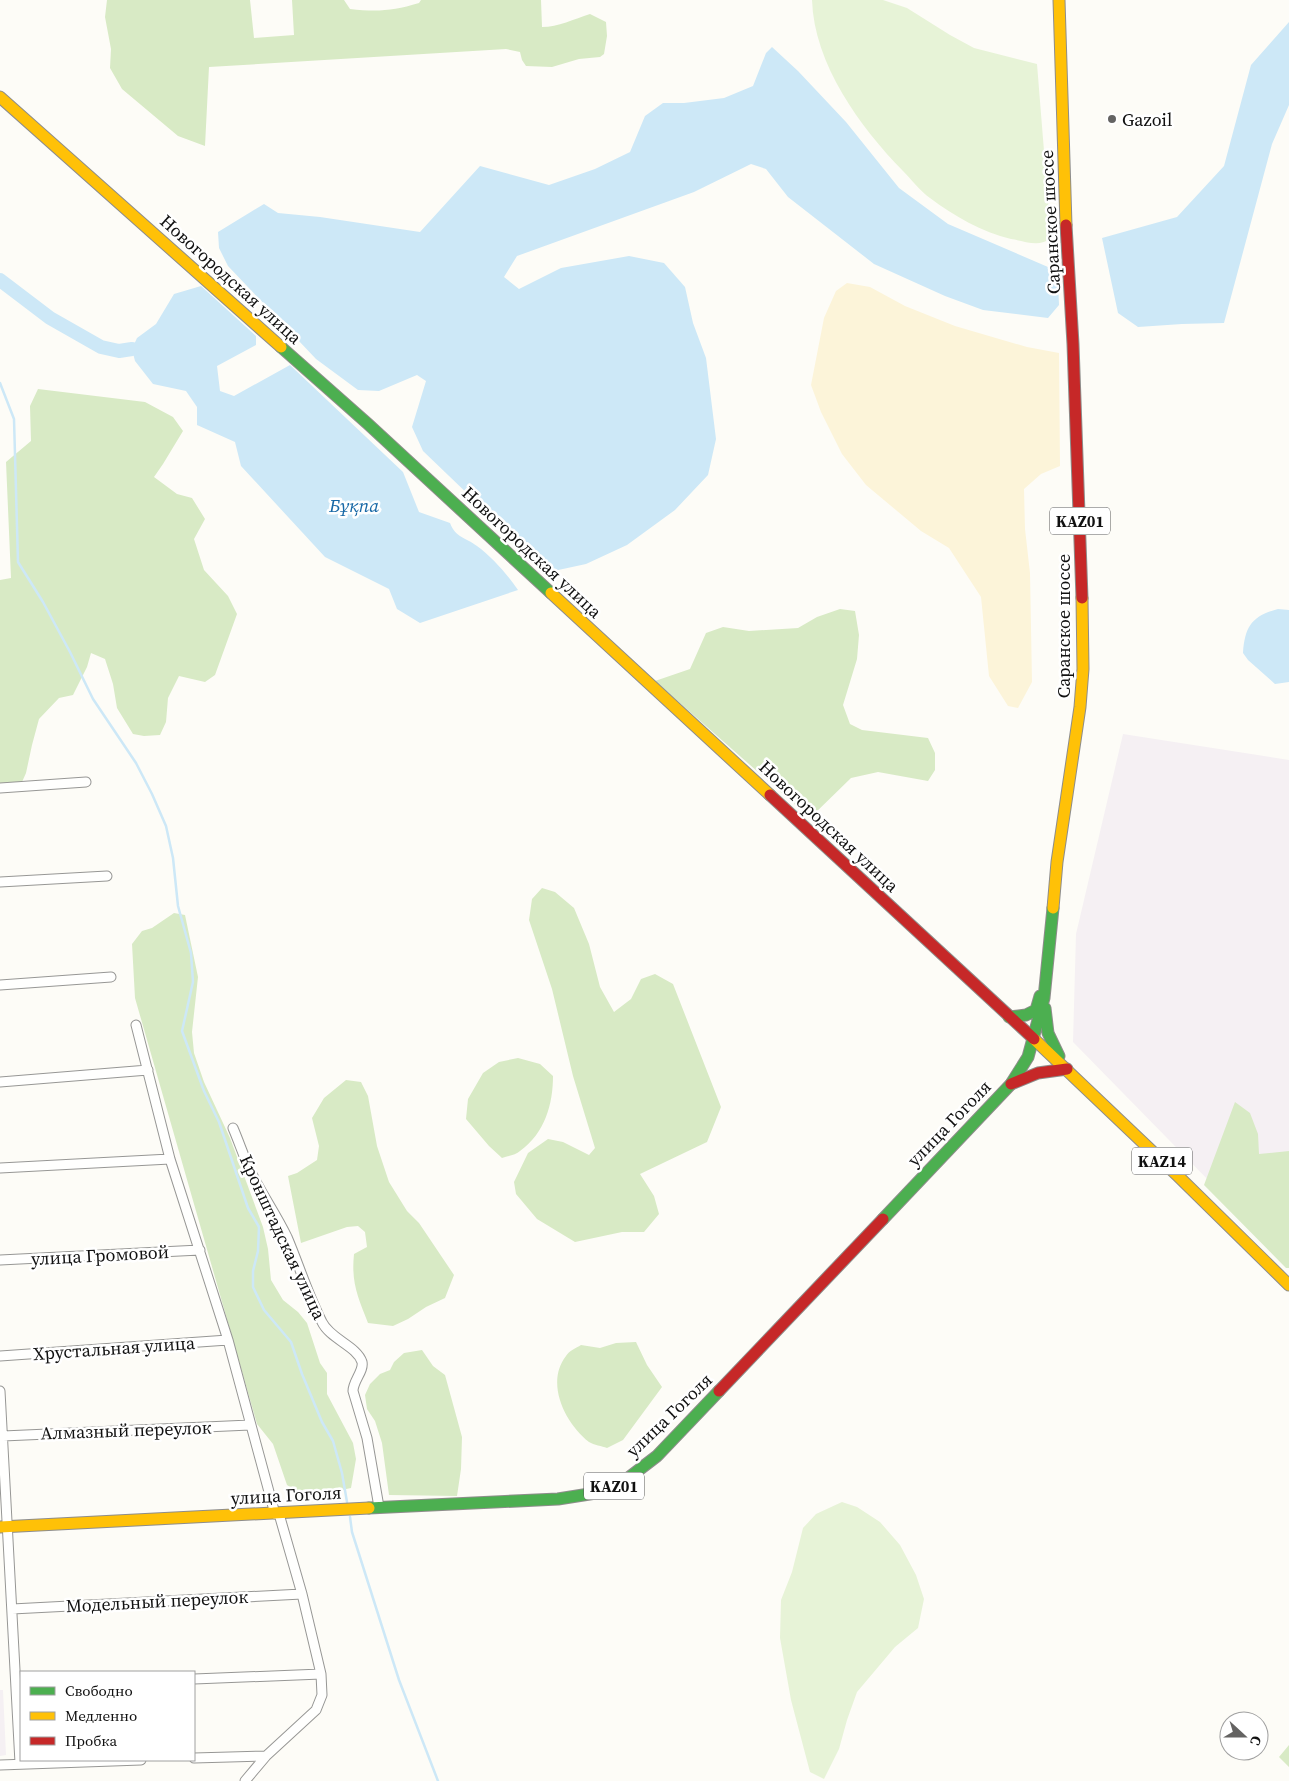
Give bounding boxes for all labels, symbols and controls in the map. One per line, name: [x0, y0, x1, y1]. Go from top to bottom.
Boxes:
place label: Gazoil: [1122, 107, 1172, 132]
marker: Gazoil: [1106, 113, 1118, 125]
street label: Саранское шоссе: [1034, 149, 1066, 295]
street label: Новогородская улица: [155, 209, 308, 350]
street label: Новогородская улица: [457, 480, 608, 624]
water label: Бұқпа: [328, 492, 379, 518]
road number: KAZ01: [1050, 508, 1110, 534]
street label: Саранское шоссе: [1051, 554, 1076, 698]
street label: Новогородская улица: [754, 754, 905, 898]
street label: улица Гоголя: [901, 1074, 997, 1172]
road number: KAZ14: [1132, 1148, 1192, 1174]
street label: Кронштадская улица: [234, 1151, 333, 1324]
street label: улица Громовой: [30, 1239, 170, 1271]
street label: Хрустальная улица: [32, 1330, 197, 1366]
street label: улица Гоголя: [620, 1367, 718, 1463]
street label: Алмазный переулок: [40, 1415, 212, 1445]
road number: KАZ01: [584, 1472, 644, 1500]
street label: улица Гоголя: [230, 1480, 342, 1510]
street label: Модельный переулок: [65, 1584, 249, 1618]
legend: [20, 1671, 195, 1761]
text: Свободно: [65, 1680, 133, 1701]
text: Медленно: [65, 1705, 137, 1726]
north arrow: [1219, 1711, 1269, 1761]
text: Пробка: [65, 1730, 117, 1751]
text: С: [1245, 1733, 1267, 1749]

